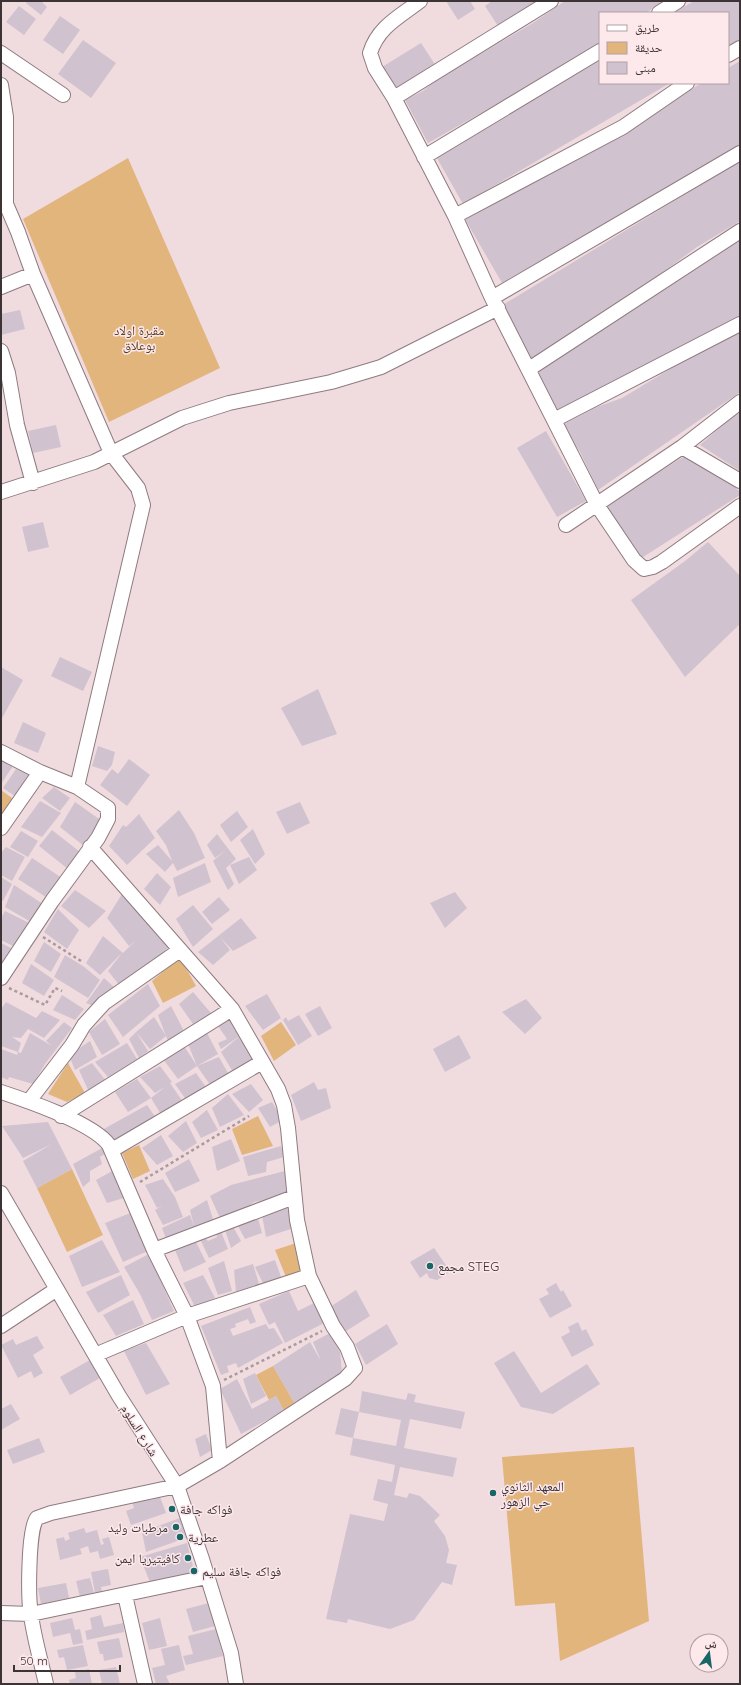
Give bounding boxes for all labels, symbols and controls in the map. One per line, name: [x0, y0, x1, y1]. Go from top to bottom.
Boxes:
legend: [599, 12, 729, 84]
text: طريق: [635, 20, 660, 35]
text: حديقة: [635, 40, 663, 55]
text: مبنى: [635, 60, 656, 75]
park label: مقبرة اولاد بوعلاق: [114, 322, 164, 354]
place label: مجمع STEG: [438, 1258, 499, 1276]
marker: مجمع STEG: [425, 1261, 435, 1271]
street label: شارع السلوم: [116, 1401, 162, 1460]
place label: المعهد الثانوي حي الزهور: [500, 1478, 564, 1512]
marker: المعهد الثانوي حي الزهور: [488, 1488, 498, 1498]
place label: فواكه جافة: [180, 1501, 232, 1518]
marker: فواكه جافة: [167, 1504, 177, 1514]
place label: مرطبات وليد: [108, 1519, 168, 1536]
marker: مرطبات وليد: [171, 1522, 181, 1532]
place label: عطرية: [188, 1529, 219, 1546]
marker: عطرية: [175, 1532, 185, 1542]
place label: كافيتيريا ايمن: [115, 1550, 181, 1567]
marker: كافيتيريا ايمن: [183, 1553, 193, 1563]
place label: فواكه جافة سليم: [202, 1563, 281, 1580]
marker: فواكه جافة سليم: [189, 1566, 199, 1576]
north arrow: [689, 1633, 729, 1673]
text: ش: [704, 1635, 719, 1653]
scale bar: [14, 1647, 120, 1673]
text: 50 m: [20, 1653, 48, 1668]

